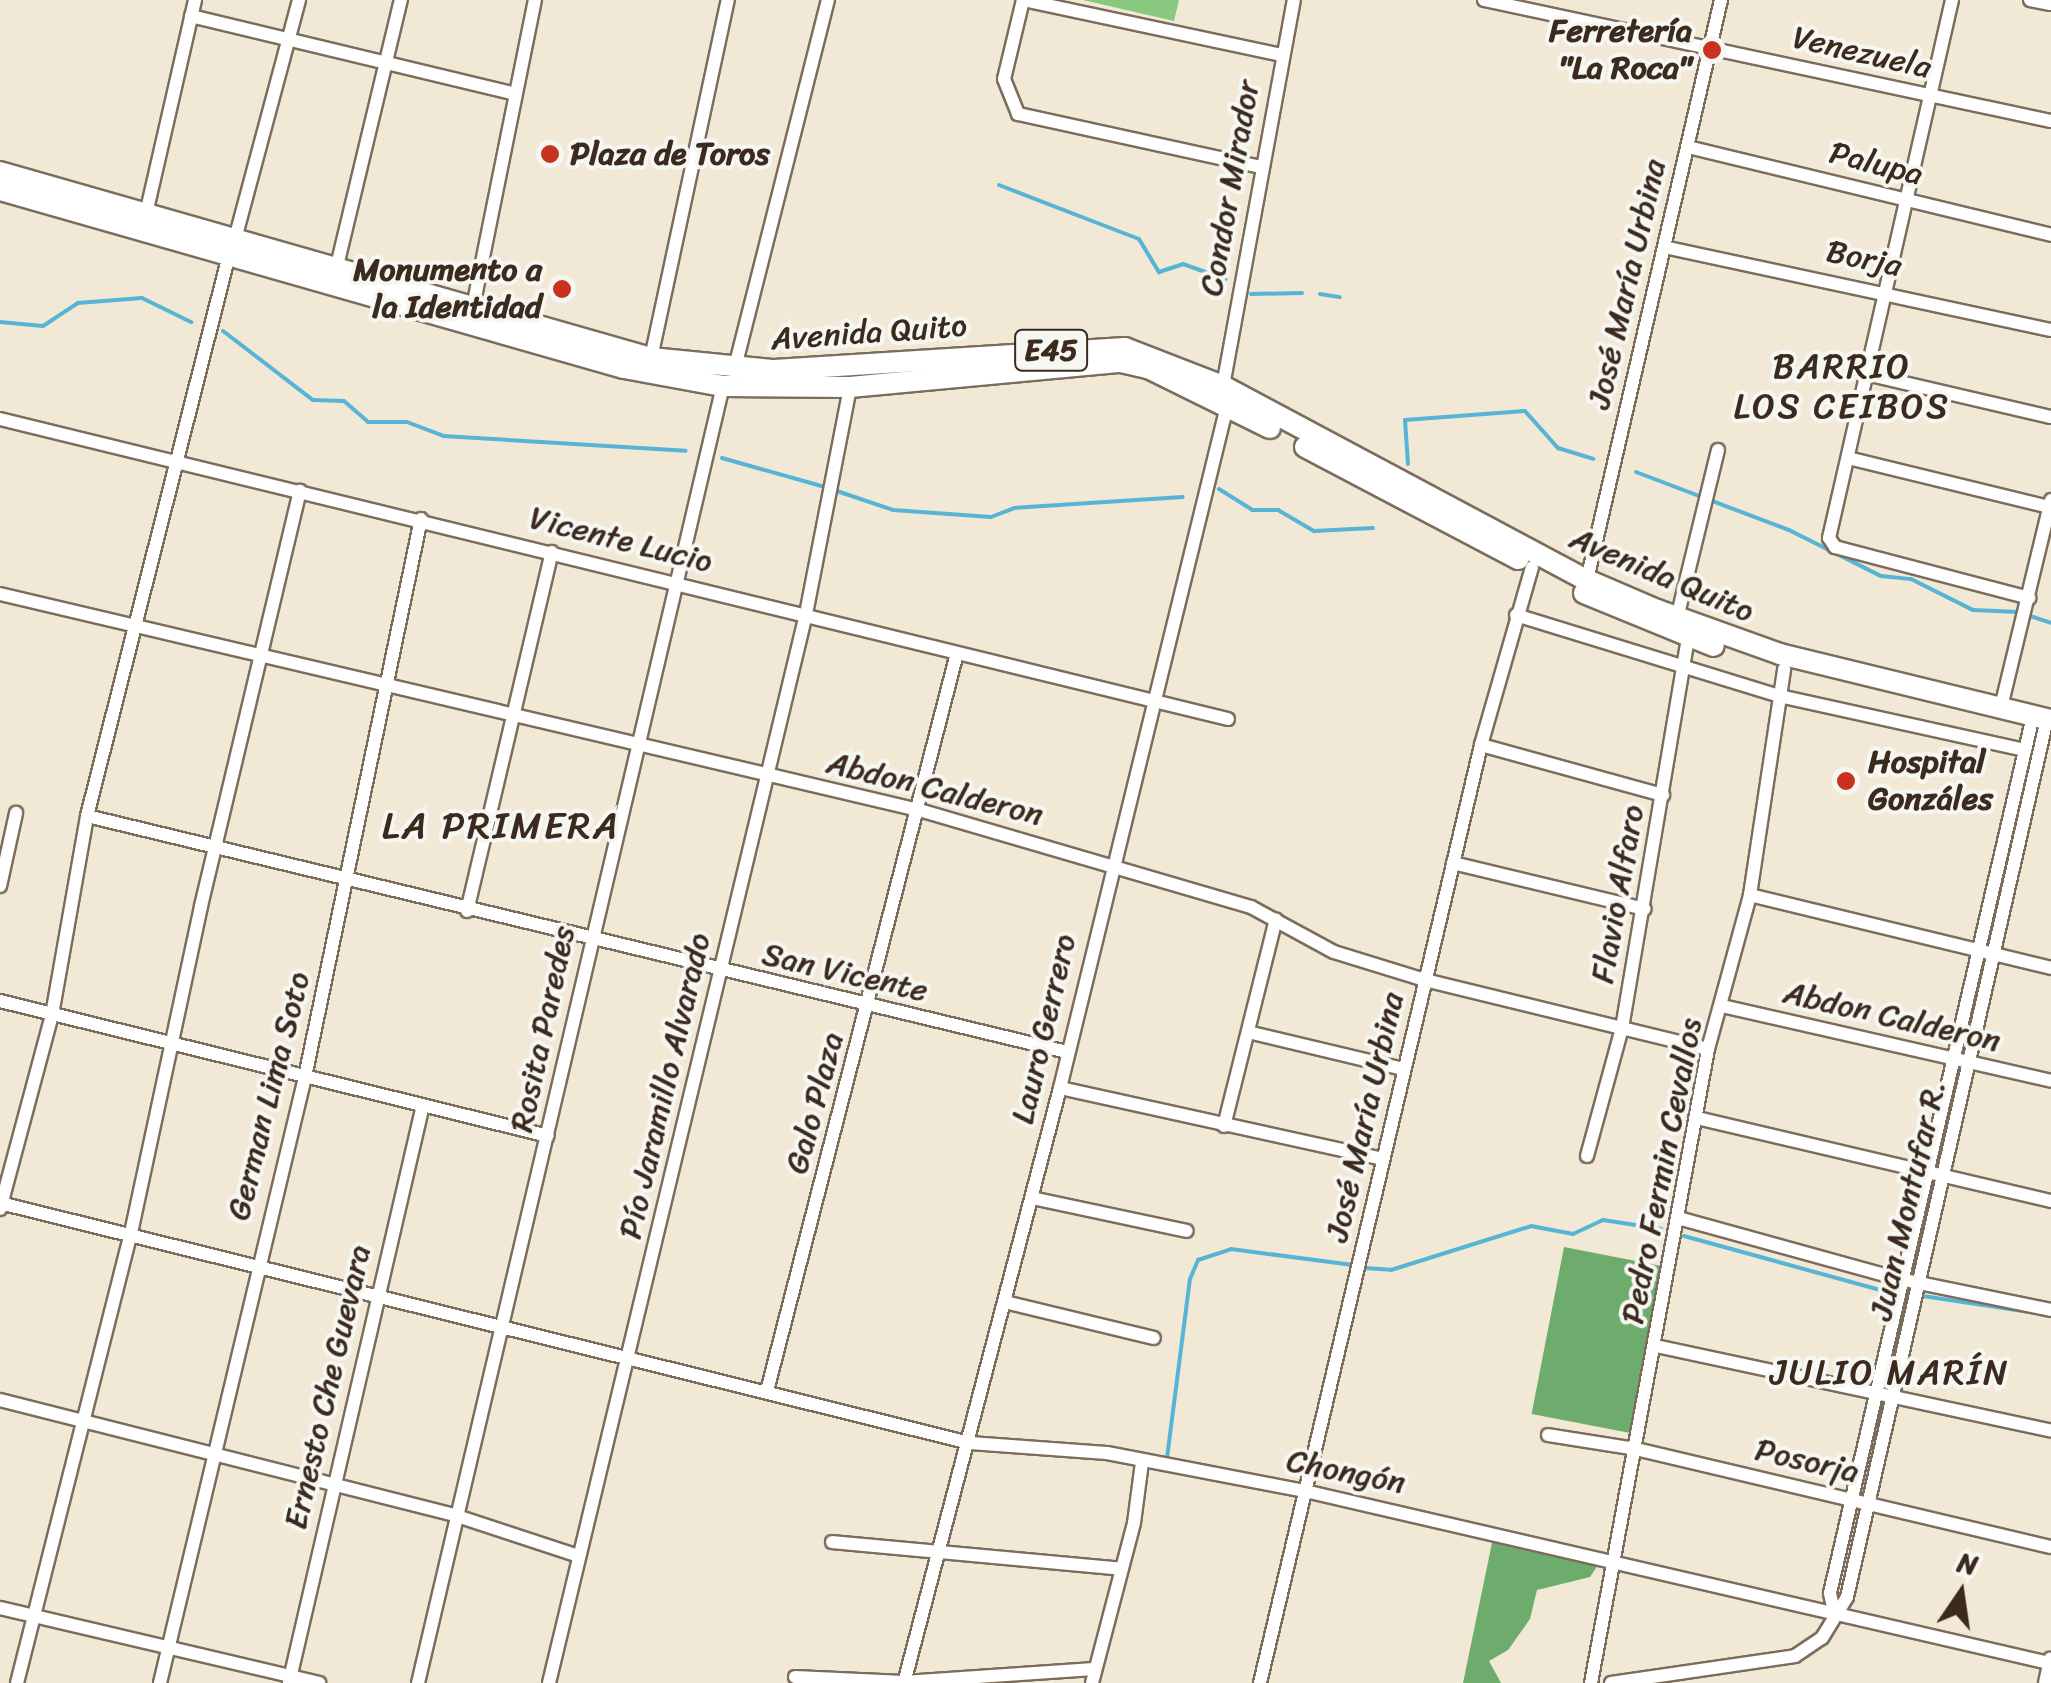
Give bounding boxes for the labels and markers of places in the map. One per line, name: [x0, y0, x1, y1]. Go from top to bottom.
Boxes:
place label: Ferretería "La Roca": [1549, 13, 1692, 88]
marker: Ferretería "La Roca": [1701, 39, 1723, 61]
place label: Plaza de Toros: [570, 135, 771, 173]
marker: Plaza de Toros: [539, 143, 561, 165]
place label: Monumento a la Identidad: [353, 252, 542, 327]
marker: Monumento a la Identidad: [551, 278, 573, 300]
place label: Hospital Gonzáles: [1868, 744, 1993, 819]
marker: Hospital Gonzáles: [1833, 768, 1859, 794]

